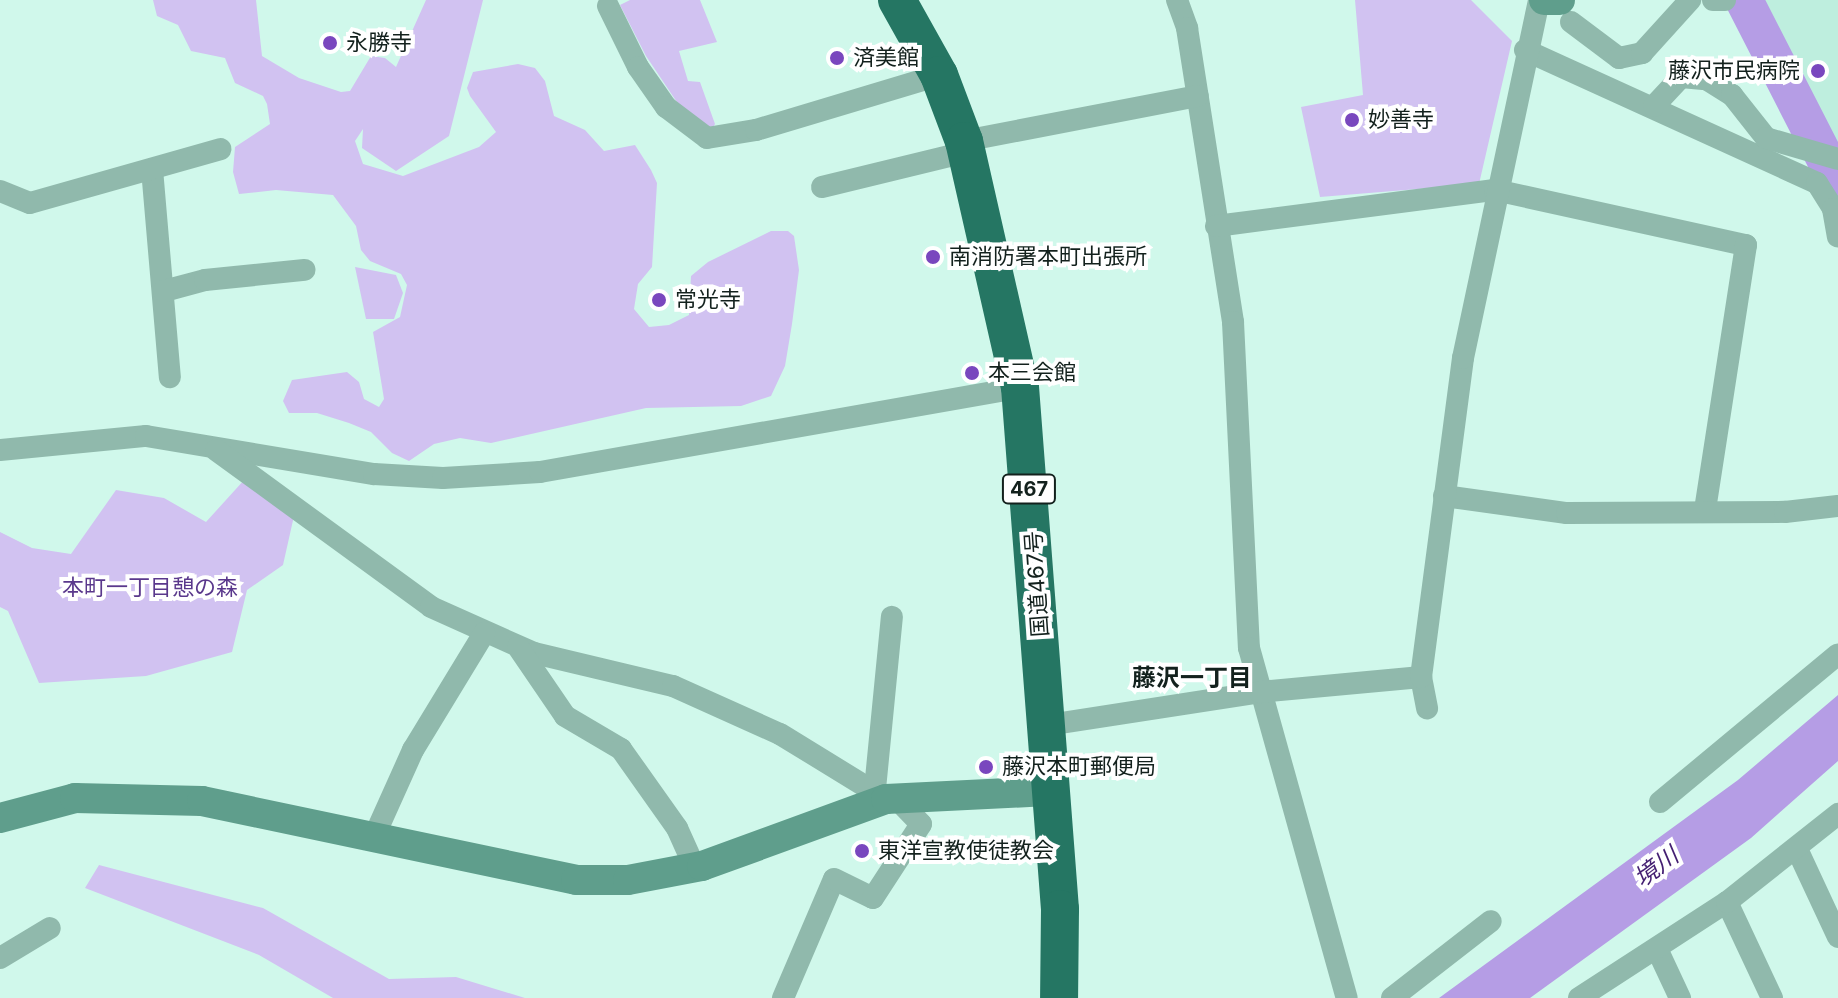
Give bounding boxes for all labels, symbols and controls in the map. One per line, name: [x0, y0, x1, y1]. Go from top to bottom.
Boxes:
place label: 永勝寺: [346, 30, 412, 56]
marker: 永勝寺: [321, 34, 339, 52]
place label: 済美館: [853, 45, 919, 71]
marker: 済美館: [828, 49, 846, 67]
place label: 藤沢市民病院: [1668, 58, 1800, 84]
marker: 藤沢市民病院: [1807, 60, 1829, 82]
place label: 妙善寺: [1368, 107, 1434, 133]
marker: 妙善寺: [1343, 111, 1361, 129]
place label: 南消防署本町出張所: [949, 244, 1147, 270]
marker: 南消防署本町出張所: [924, 248, 942, 266]
place label: 常光寺: [675, 287, 741, 313]
marker: 常光寺: [650, 291, 668, 309]
place label: 本三会館: [988, 360, 1076, 386]
marker: 本三会館: [963, 364, 981, 382]
road number: 467: [1001, 473, 1057, 505]
street label: 国道467号: [1020, 530, 1054, 638]
park label: 本町一丁目憩の森: [62, 575, 238, 601]
district label: 藤沢一丁目: [1132, 664, 1252, 692]
place label: 藤沢本町郵便局: [1002, 754, 1156, 780]
marker: 藤沢本町郵便局: [977, 758, 995, 776]
place label: 東洋宣教使徒教会: [878, 838, 1054, 864]
water label: 境川: [1628, 841, 1684, 893]
marker: 東洋宣教使徒教会: [853, 842, 871, 860]

